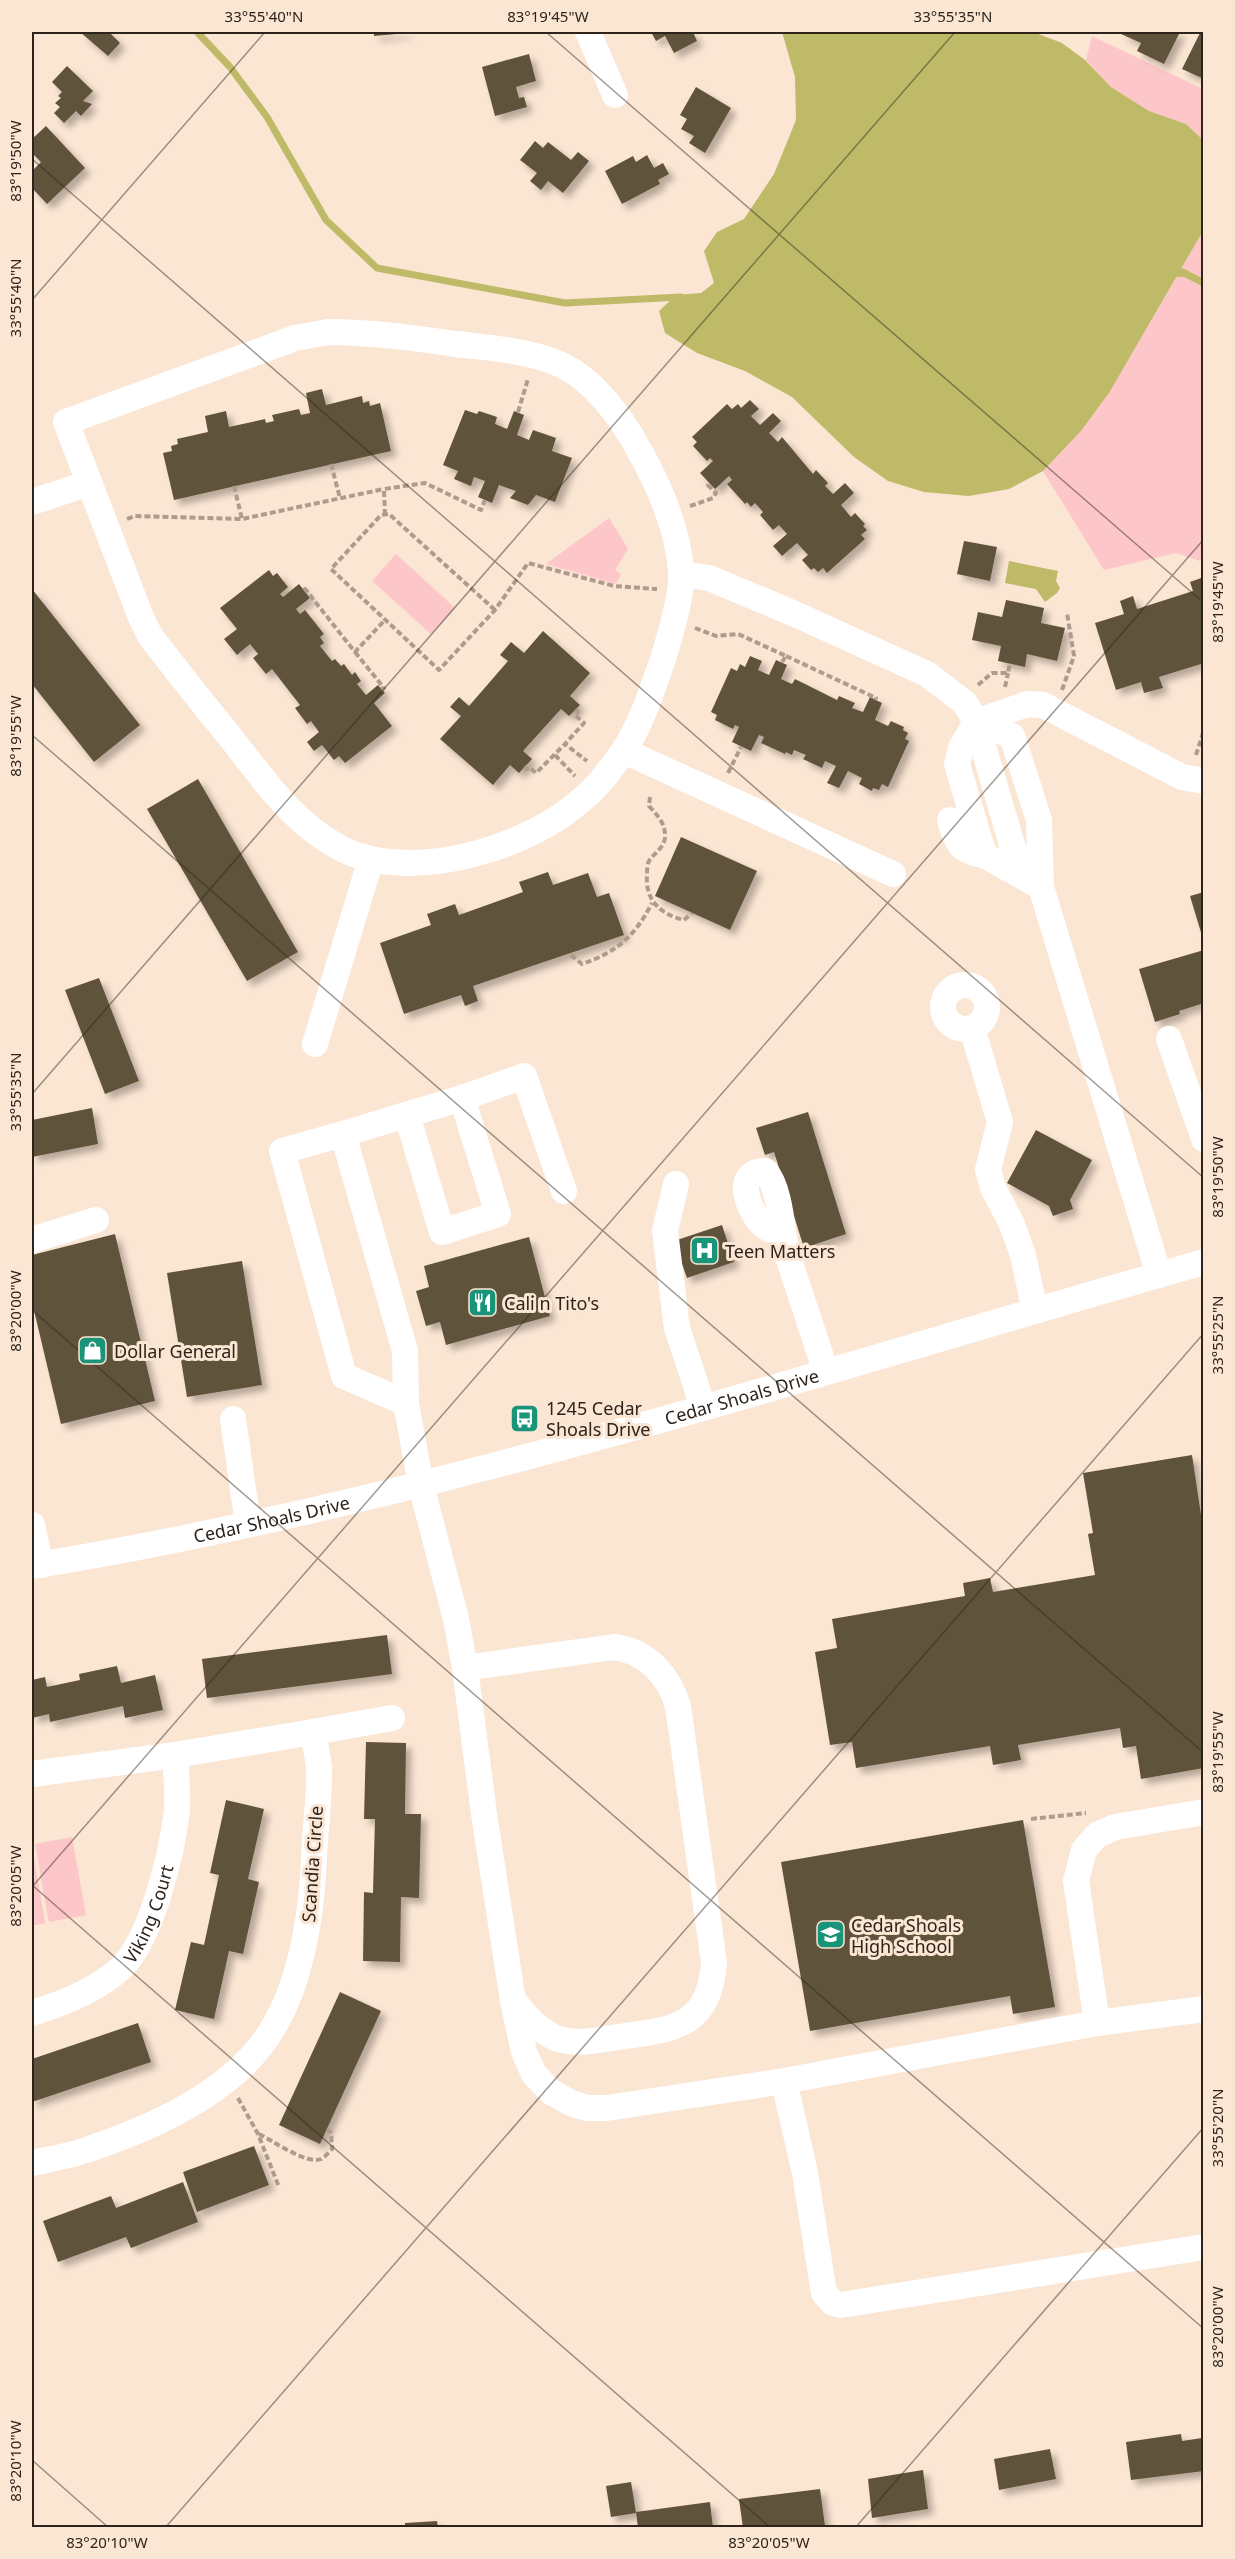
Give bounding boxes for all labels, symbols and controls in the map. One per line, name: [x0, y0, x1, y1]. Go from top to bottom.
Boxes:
text: 33°55'40"N: [225, 6, 303, 26]
text: 83°19'45"W: [507, 6, 589, 26]
text: 33°55'35"N: [914, 6, 992, 26]
text: 83°19'50"W: [5, 120, 25, 202]
text: 33°55'40"N: [5, 259, 25, 337]
text: 83°19'45"W: [1207, 561, 1227, 643]
text: 83°19'55"W: [5, 695, 25, 777]
text: 33°55'35"N: [5, 1053, 25, 1131]
text: 83°19'50"W: [1207, 1136, 1227, 1218]
hospital icon: Teen Matters: [688, 1235, 720, 1267]
place label: Teen Matters: [725, 1239, 835, 1263]
text: 83°20'00"W: [5, 1270, 25, 1352]
restaurant icon: Cali n Tito's: [467, 1287, 499, 1319]
place label: Cali n Tito's: [504, 1291, 599, 1315]
text: 33°55'25"N: [1207, 1296, 1227, 1374]
shop icon: Dollar General: [77, 1335, 109, 1367]
place label: Dollar General: [114, 1339, 236, 1363]
street label: Cedar Shoals Drive: [662, 1363, 822, 1430]
place label: 1245 Cedar Shoals Drive: [546, 1396, 650, 1441]
bus stop icon: 1245 Cedar Shoals Drive: [509, 1402, 541, 1434]
street label: Cedar Shoals Drive: [191, 1490, 352, 1548]
text: 83°19'55"W: [1207, 1711, 1227, 1793]
street label: Scandia Circle: [296, 1805, 328, 1923]
text: 83°20'05"W: [5, 1845, 25, 1927]
street label: Viking Court: [118, 1862, 178, 1968]
place label: Cedar Shoals High School: [851, 1913, 961, 1958]
school or university icon: Cedar Shoals High School: [814, 1919, 846, 1951]
text: 33°55'20"N: [1207, 2089, 1227, 2167]
text: 83°20'00"W: [1207, 2286, 1227, 2368]
text: 83°20'10"W: [5, 2420, 25, 2502]
text: 83°20'10"W: [66, 2532, 148, 2552]
text: 83°20'05"W: [728, 2532, 810, 2552]

